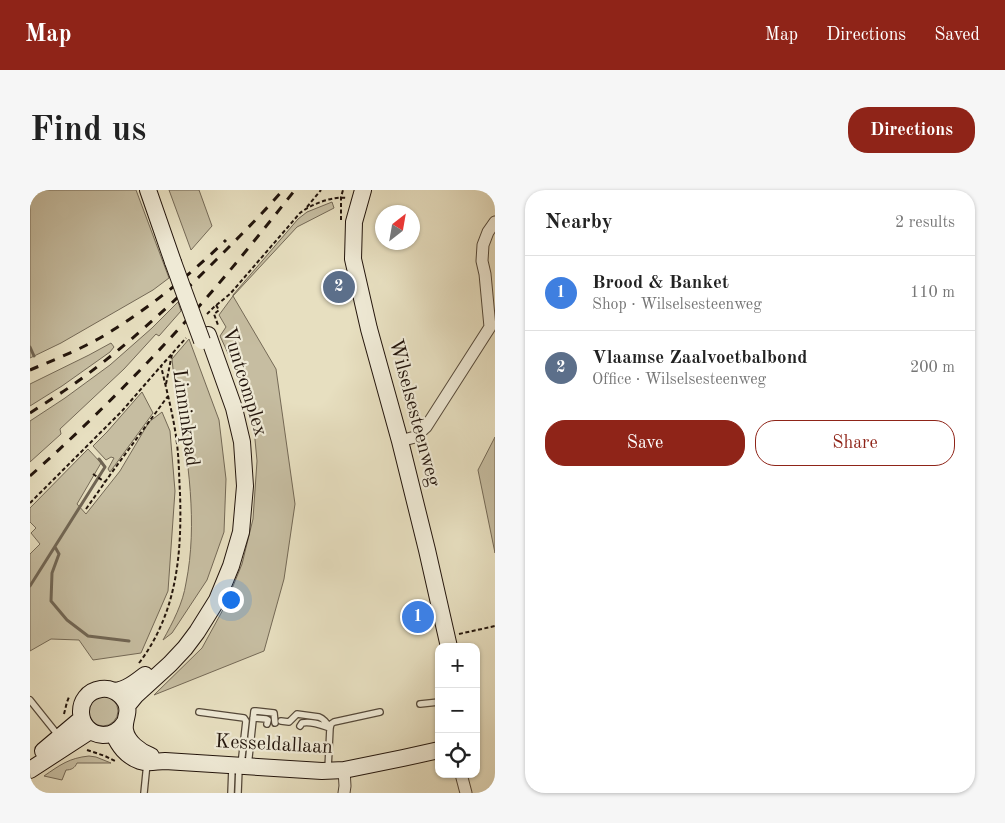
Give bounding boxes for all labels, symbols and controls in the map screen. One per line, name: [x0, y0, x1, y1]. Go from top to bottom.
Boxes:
text: Map: [25, 23, 72, 47]
text: Map: [765, 26, 798, 44]
text: Directions: [826, 26, 906, 44]
text: Saved: [934, 26, 980, 44]
button: Directions: [848, 107, 975, 153]
text: Find us: [30, 113, 146, 148]
north arrow: [375, 205, 420, 250]
text: Nearby: [545, 212, 613, 233]
text: 2 results: [895, 215, 955, 231]
pin: 2: [323, 268, 355, 306]
text: Brood & Banket: [592, 274, 729, 293]
text: 1: [556, 285, 566, 301]
text: 110 m: [910, 285, 955, 301]
text: Shop · Wilselsesteenweg: [592, 297, 762, 313]
street label: Vuntcomplex: [218, 325, 270, 439]
street label: Wilselsesteenweg: [385, 337, 443, 489]
text: Vlaamse Zaalvoetbalbond: [592, 349, 807, 368]
text: 2: [556, 360, 566, 376]
text: 200 m: [910, 360, 955, 376]
street label: Linninkpad: [168, 368, 202, 468]
text: Office · Wilselsesteenweg: [592, 372, 766, 388]
button: Save: [545, 420, 745, 466]
button: Share: [755, 420, 955, 466]
your location: [218, 587, 244, 613]
pin: 1: [402, 598, 434, 636]
map controls: [435, 643, 480, 778]
button: +: [435, 643, 480, 688]
button: −: [435, 688, 480, 733]
street label: Kesseldallaan: [215, 732, 334, 758]
button: locate: [435, 733, 480, 778]

